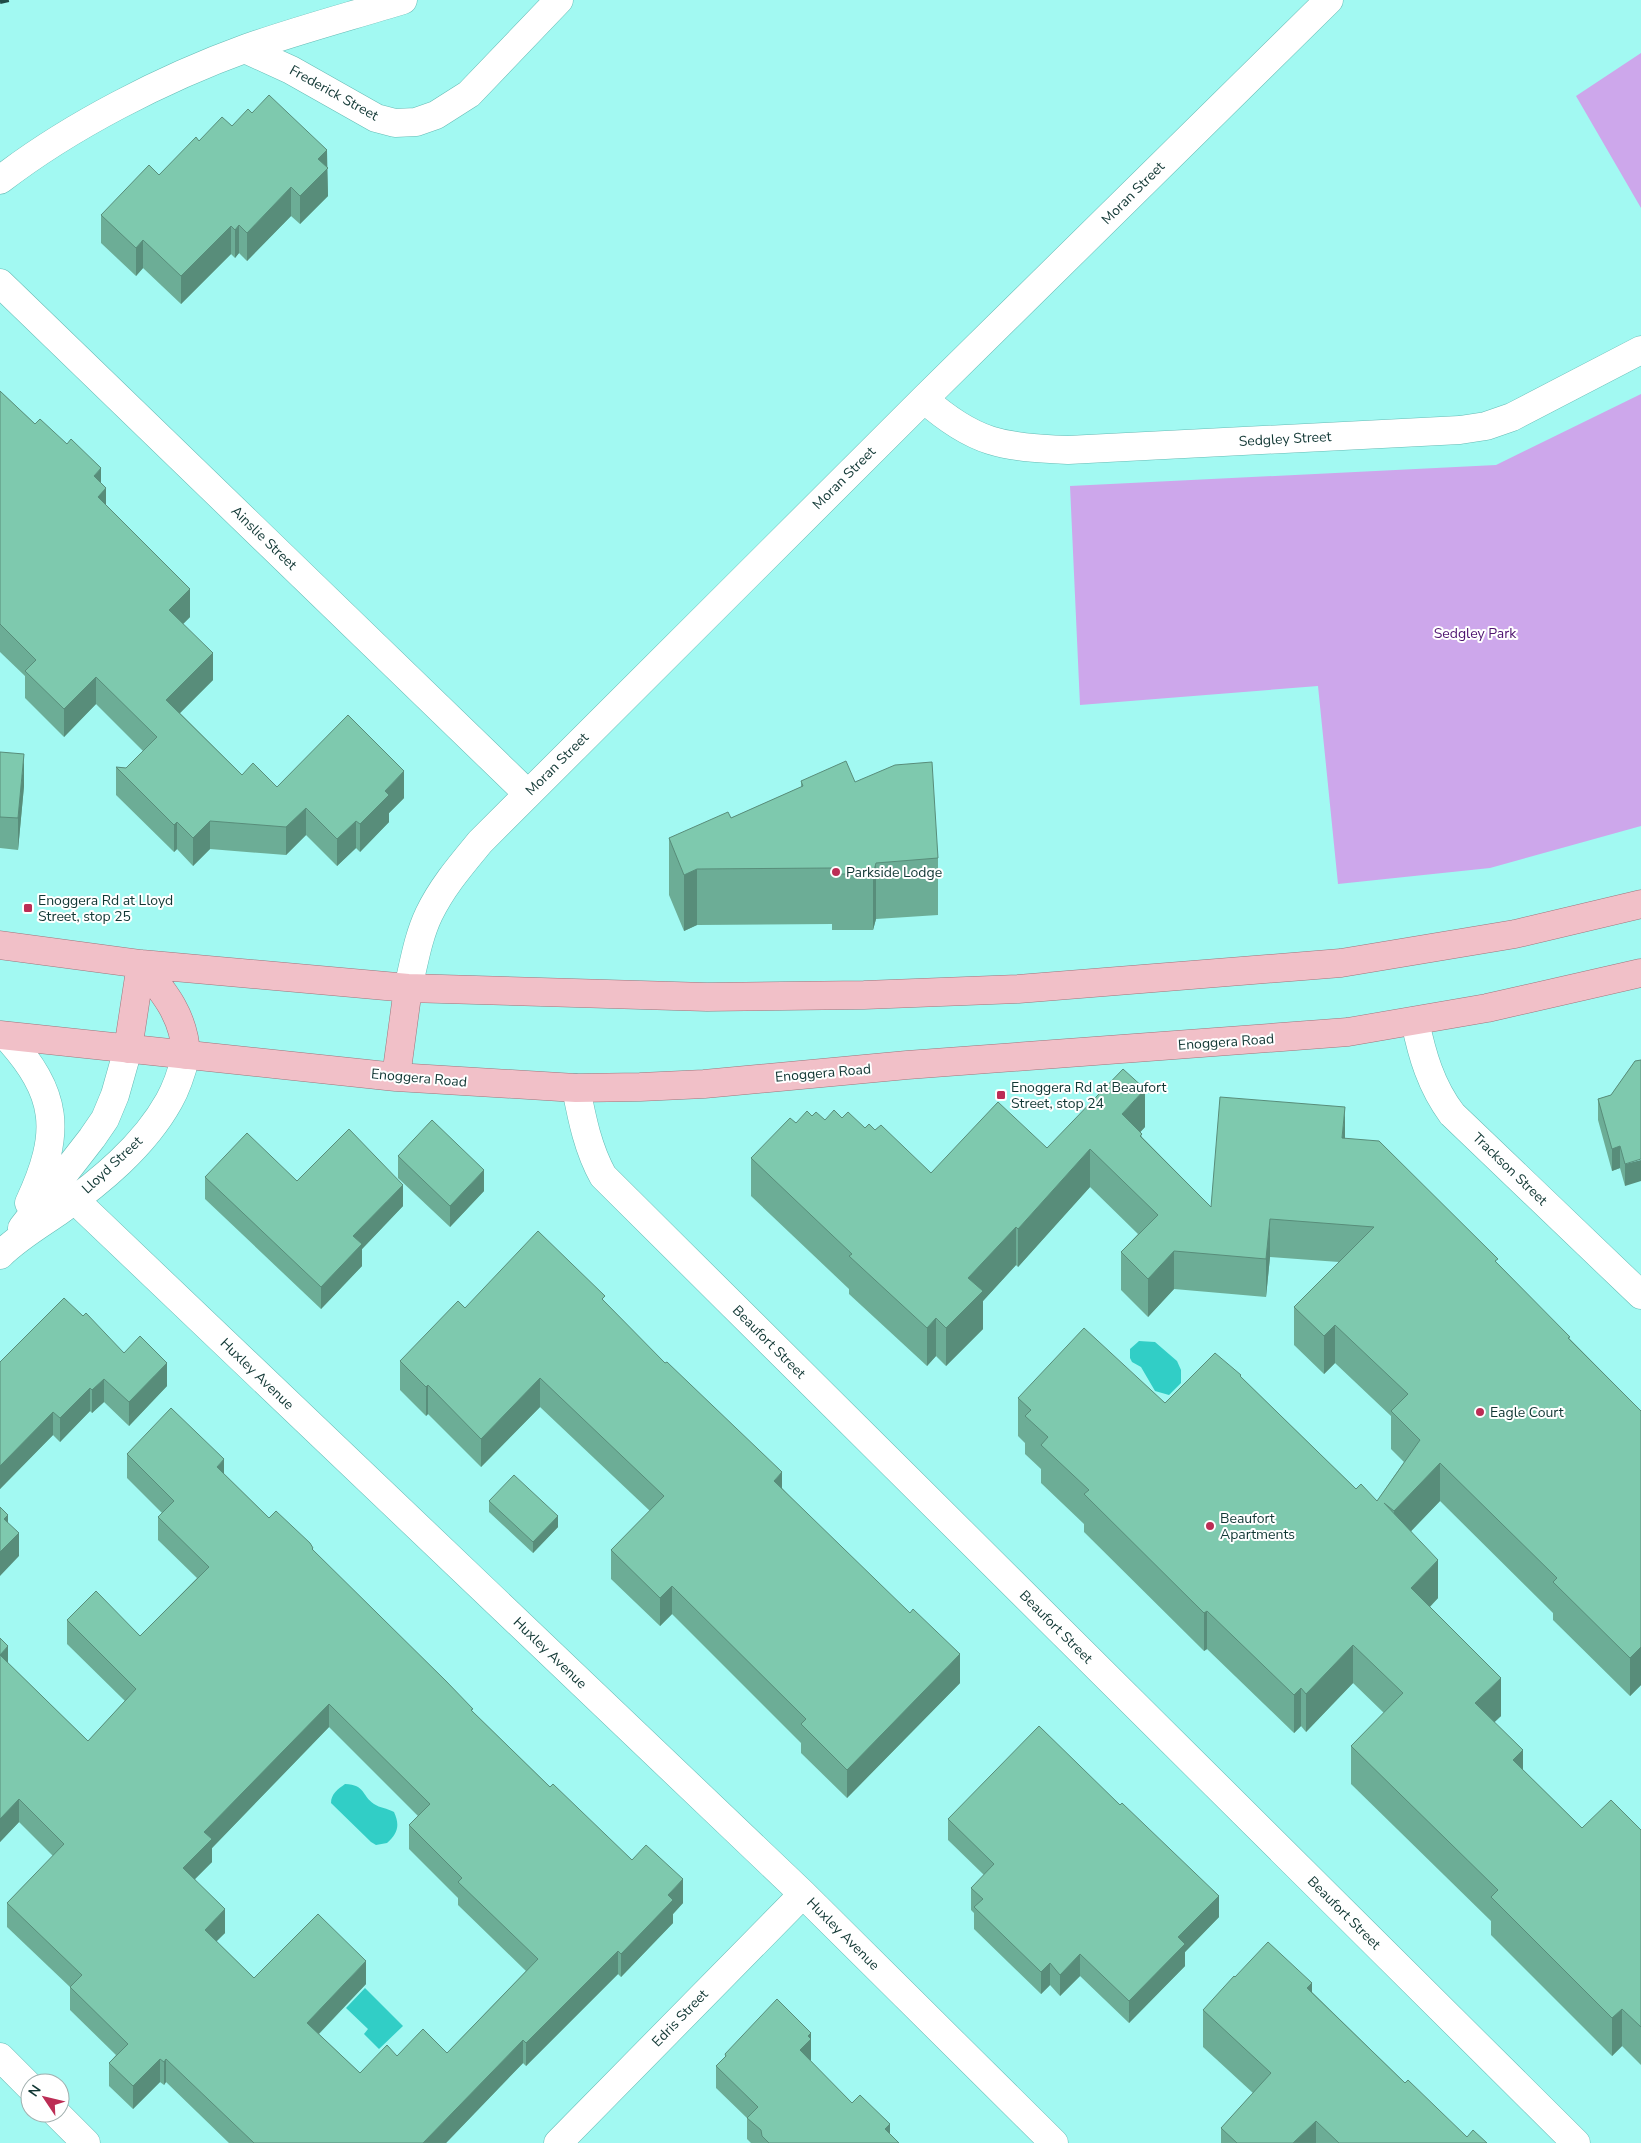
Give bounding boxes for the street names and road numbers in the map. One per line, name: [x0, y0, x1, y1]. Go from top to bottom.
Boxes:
street label: Frederick Street: [286, 61, 382, 125]
street label: Moran Street: [1097, 157, 1169, 229]
street label: Sedgley Street: [1238, 427, 1332, 451]
street label: Moran Street: [808, 442, 880, 514]
street label: Ainslie Street: [227, 502, 301, 574]
street label: Moran Street: [521, 728, 593, 800]
street label: Enoggera Road: [1177, 1029, 1275, 1055]
street label: Enoggera Road: [774, 1059, 872, 1087]
street label: Enoggera Road: [370, 1064, 468, 1092]
street label: Trackson Street: [1468, 1128, 1552, 1210]
street label: Lloyd Street: [78, 1132, 146, 1198]
street label: Beaufort Street: [728, 1301, 810, 1383]
street label: Huxley Avenue: [216, 1334, 298, 1414]
street label: Beaufort Street: [1015, 1586, 1097, 1668]
street label: Huxley Avenue: [509, 1613, 591, 1693]
street label: Beaufort Street: [1303, 1872, 1385, 1954]
street label: Huxley Avenue: [802, 1893, 884, 1975]
street label: Edris Street: [648, 1985, 712, 2051]

